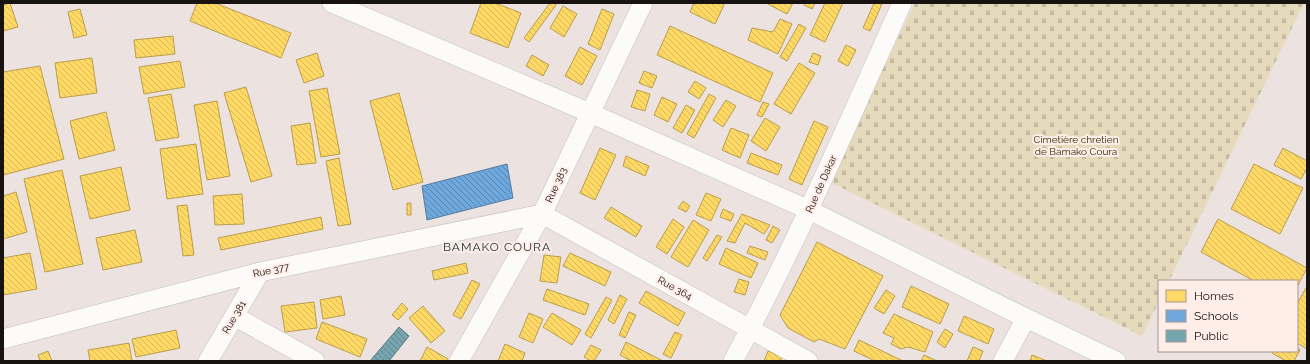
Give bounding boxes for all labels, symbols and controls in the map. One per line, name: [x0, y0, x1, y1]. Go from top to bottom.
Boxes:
park label: Cimetière chretien de Bamako Coura: [1034, 134, 1119, 157]
street label: Rue de Dakar: [803, 153, 839, 215]
street label: Rue 383: [543, 166, 569, 204]
district label: BAMAKO COURA: [443, 240, 551, 254]
street label: Rue 377: [252, 261, 291, 279]
street label: Rue 364: [656, 274, 695, 302]
legend: [1158, 280, 1298, 352]
text: Homes: [1194, 289, 1234, 303]
street label: Rue 381: [220, 298, 248, 335]
text: Schools: [1194, 309, 1238, 323]
text: Public: [1194, 329, 1229, 343]

